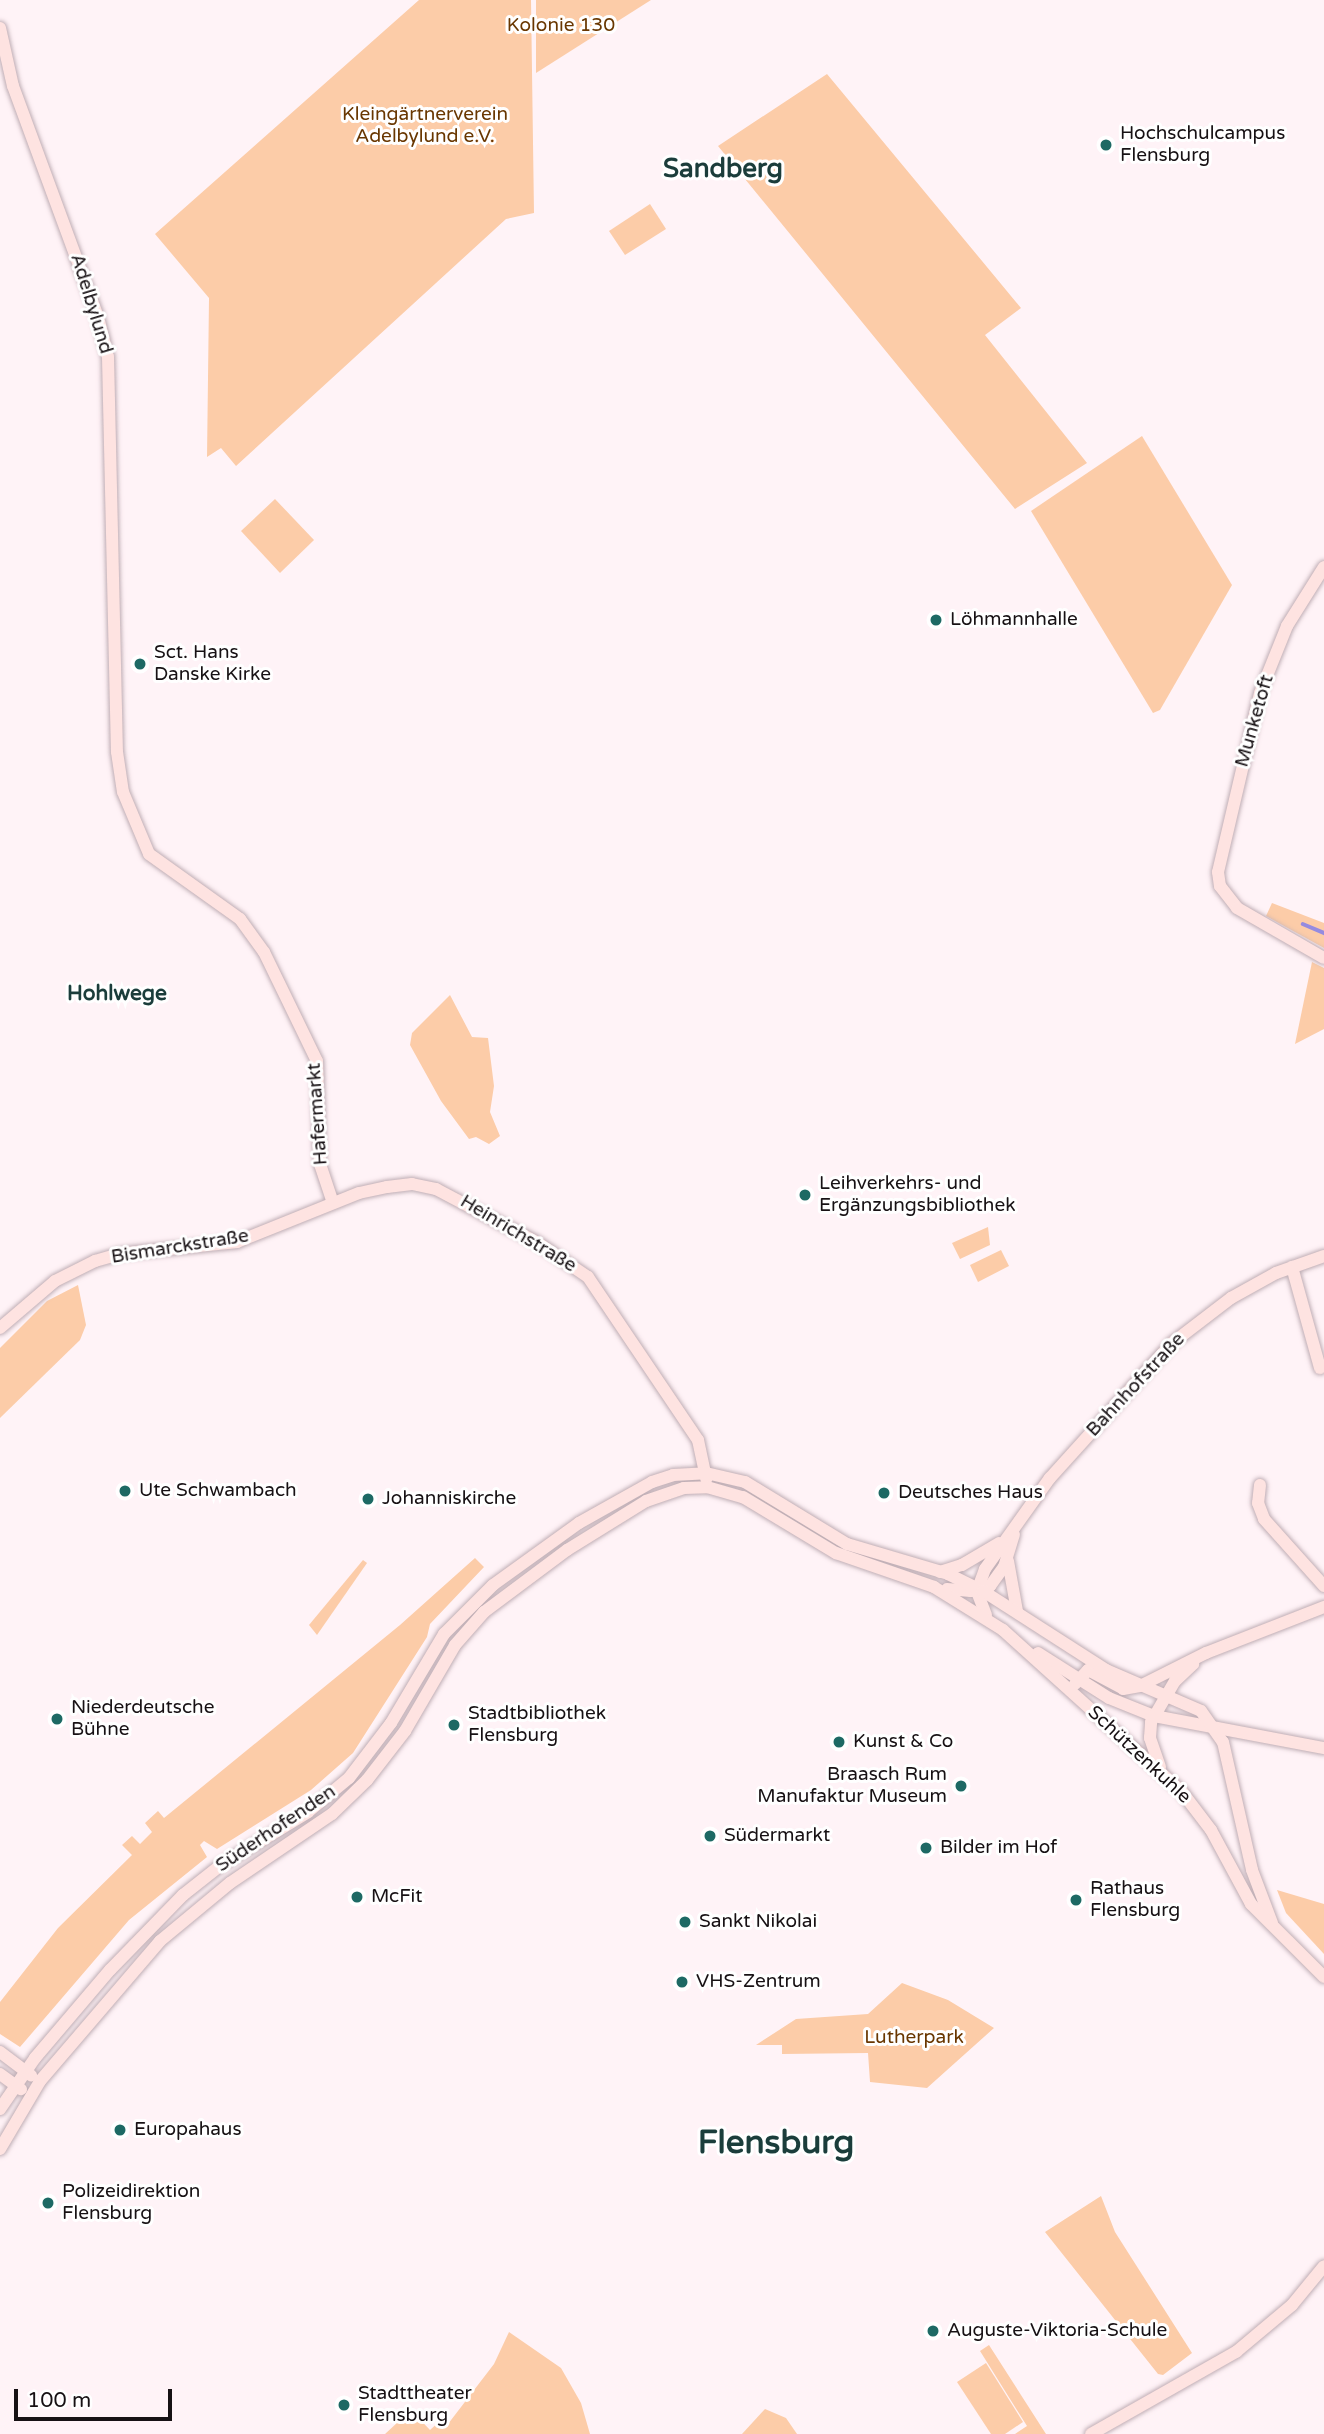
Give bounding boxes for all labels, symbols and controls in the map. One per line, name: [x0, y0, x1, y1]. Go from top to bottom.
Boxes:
park label: Kolonie 130: [507, 15, 615, 37]
park label: Kleingärtnerverein Adelbylund e.V.: [342, 104, 508, 148]
place label: Hochschulcampus Flensburg: [1120, 123, 1285, 167]
marker: Hochschulcampus Flensburg: [1098, 137, 1114, 153]
district label: Sandberg: [663, 153, 783, 185]
street label: Adelbylund: [65, 251, 117, 357]
place label: Löhmannhalle: [950, 609, 1078, 631]
marker: Löhmannhalle: [928, 612, 944, 628]
place label: Sct. Hans Danske Kirke: [154, 642, 271, 686]
marker: Sct. Hans Danske Kirke: [132, 656, 148, 672]
street label: Munketoft: [1231, 672, 1279, 770]
district label: Hohlwege: [67, 981, 167, 1007]
street label: Hafermarkt: [303, 1062, 333, 1166]
place label: Leihverkehrs- und Ergänzungsbibliothek: [819, 1173, 1016, 1217]
marker: Leihverkehrs- und Ergänzungsbibliothek: [797, 1187, 813, 1203]
street label: Heinrichstraße: [456, 1190, 580, 1278]
street label: Bismarckstraße: [110, 1225, 250, 1269]
street label: Bahnhofstraße: [1082, 1328, 1190, 1442]
place label: Ute Schwambach: [139, 1480, 297, 1502]
place label: Deutsches Haus: [898, 1482, 1043, 1504]
marker: Ute Schwambach: [117, 1483, 133, 1499]
marker: Deutsches Haus: [876, 1485, 892, 1501]
place label: Johanniskirche: [382, 1488, 516, 1510]
marker: Johanniskirche: [360, 1491, 376, 1507]
place label: Niederdeutsche Bühne: [71, 1697, 214, 1741]
street label: Schützenkuhle: [1083, 1701, 1195, 1809]
place label: Stadtbibliothek Flensburg: [468, 1703, 606, 1747]
marker: Niederdeutsche Bühne: [49, 1711, 65, 1727]
marker: Stadtbibliothek Flensburg: [446, 1717, 462, 1733]
place label: Kunst & Co: [853, 1731, 953, 1753]
marker: Kunst & Co: [831, 1734, 847, 1750]
place label: Braasch Rum Manufaktur Museum: [757, 1764, 947, 1808]
marker: Braasch Rum Manufaktur Museum: [953, 1778, 969, 1794]
street label: Süderhofenden: [212, 1781, 340, 1877]
place label: Südermarkt: [724, 1825, 830, 1847]
marker: Südermarkt: [702, 1828, 718, 1844]
place label: Bilder im Hof: [940, 1837, 1057, 1859]
marker: Bilder im Hof: [918, 1840, 934, 1856]
place label: Rathaus Flensburg: [1090, 1878, 1180, 1922]
place label: McFit: [371, 1886, 423, 1908]
marker: McFit: [349, 1889, 365, 1905]
marker: Rathaus Flensburg: [1068, 1892, 1084, 1908]
place label: Sankt Nikolai: [699, 1911, 817, 1933]
marker: Sankt Nikolai: [677, 1914, 693, 1930]
place label: VHS-Zentrum: [696, 1971, 821, 1993]
marker: VHS-Zentrum: [674, 1974, 690, 1990]
park label: Lutherpark: [864, 2027, 964, 2049]
place label: Europahaus: [134, 2119, 242, 2141]
marker: Europahaus: [112, 2122, 128, 2138]
district label: Flensburg: [698, 2123, 854, 2163]
place label: Polizeidirektion Flensburg: [62, 2181, 200, 2225]
marker: Polizeidirektion Flensburg: [40, 2195, 56, 2211]
place label: Auguste-Viktoria-Schule: [947, 2320, 1167, 2342]
marker: Auguste-Viktoria-Schule: [925, 2323, 941, 2339]
scale bar: [18, 2374, 175, 2418]
place label: Stadttheater Flensburg: [358, 2383, 472, 2427]
text: 100 m: [27, 2388, 91, 2413]
marker: Stadttheater Flensburg: [336, 2397, 352, 2413]

